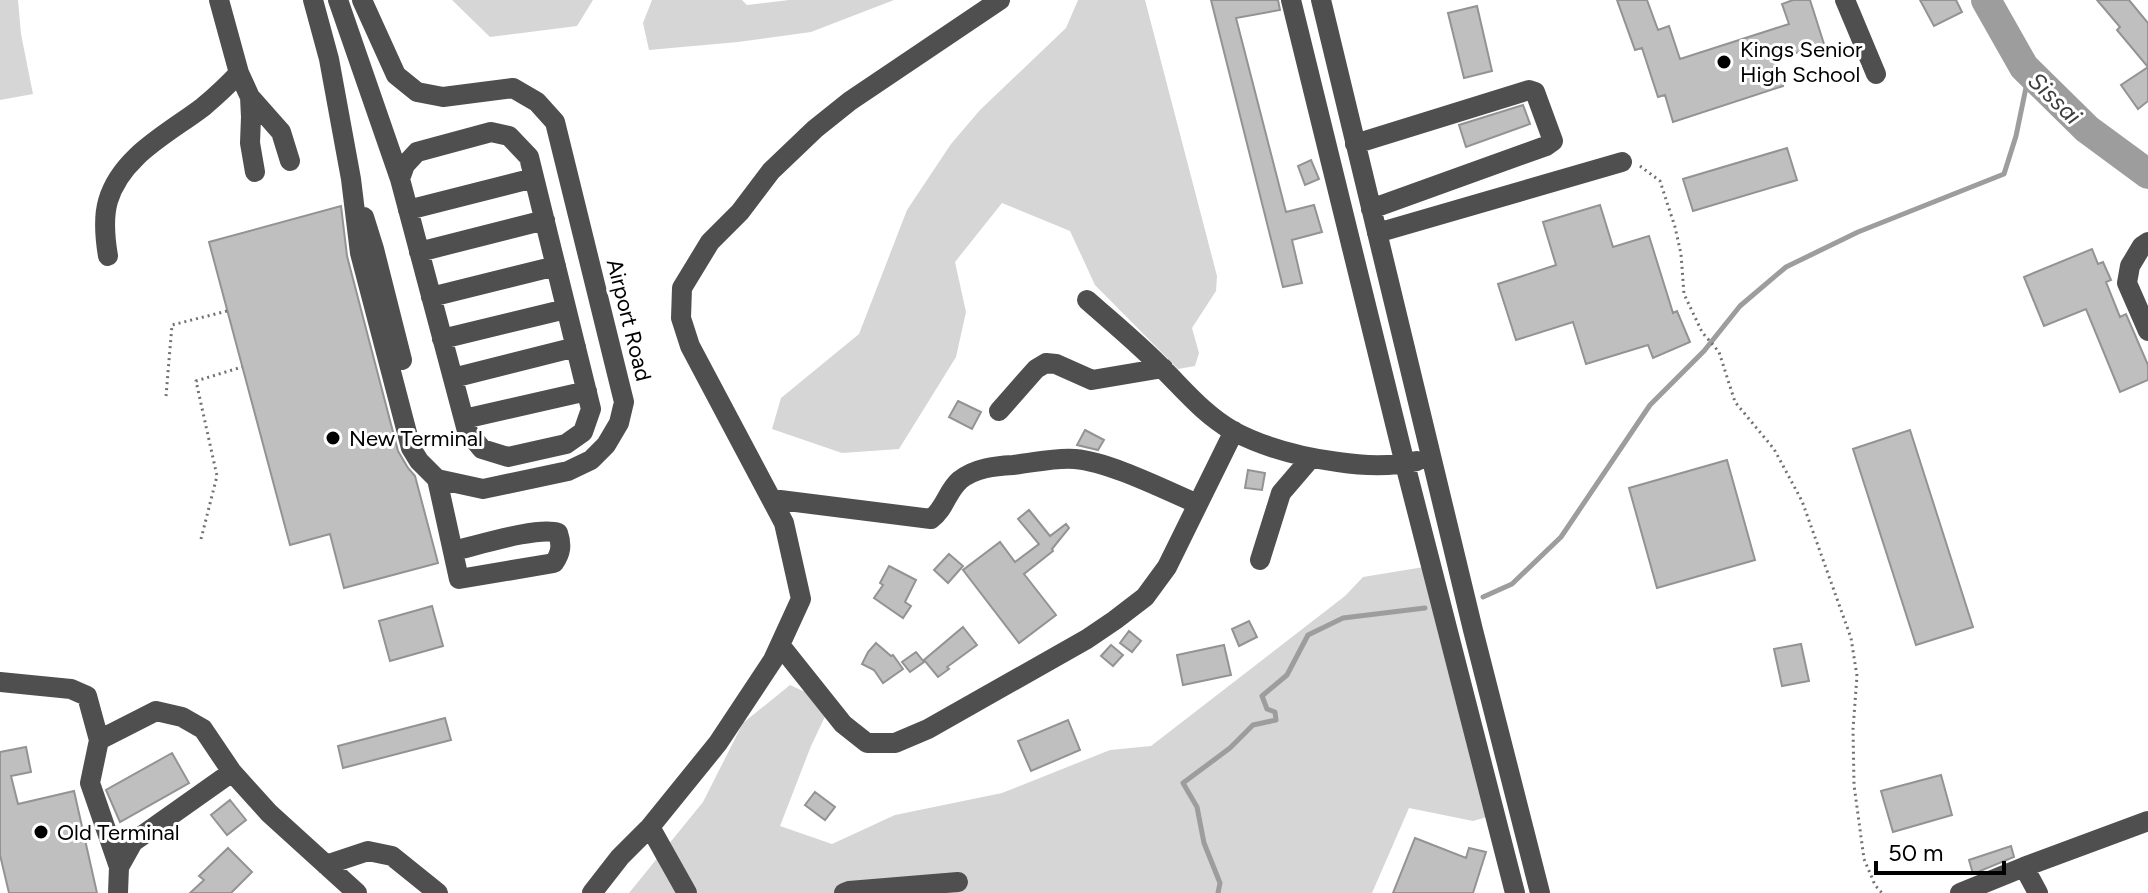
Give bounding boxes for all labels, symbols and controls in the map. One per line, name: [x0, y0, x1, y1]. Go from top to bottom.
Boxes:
place label: Kings Senior High School: [1740, 36, 1863, 88]
marker: Kings Senior High School: [1715, 53, 1733, 71]
water label: Sissai: [2022, 66, 2088, 130]
street label: Airport Road: [601, 256, 657, 384]
place label: New Terminal: [349, 425, 483, 452]
marker: New Terminal: [324, 429, 342, 447]
place label: Old Terminal: [57, 819, 180, 846]
marker: Old Terminal: [32, 823, 50, 841]
scale bar: [1876, 825, 2004, 875]
text: 50 m: [1888, 838, 1944, 867]

